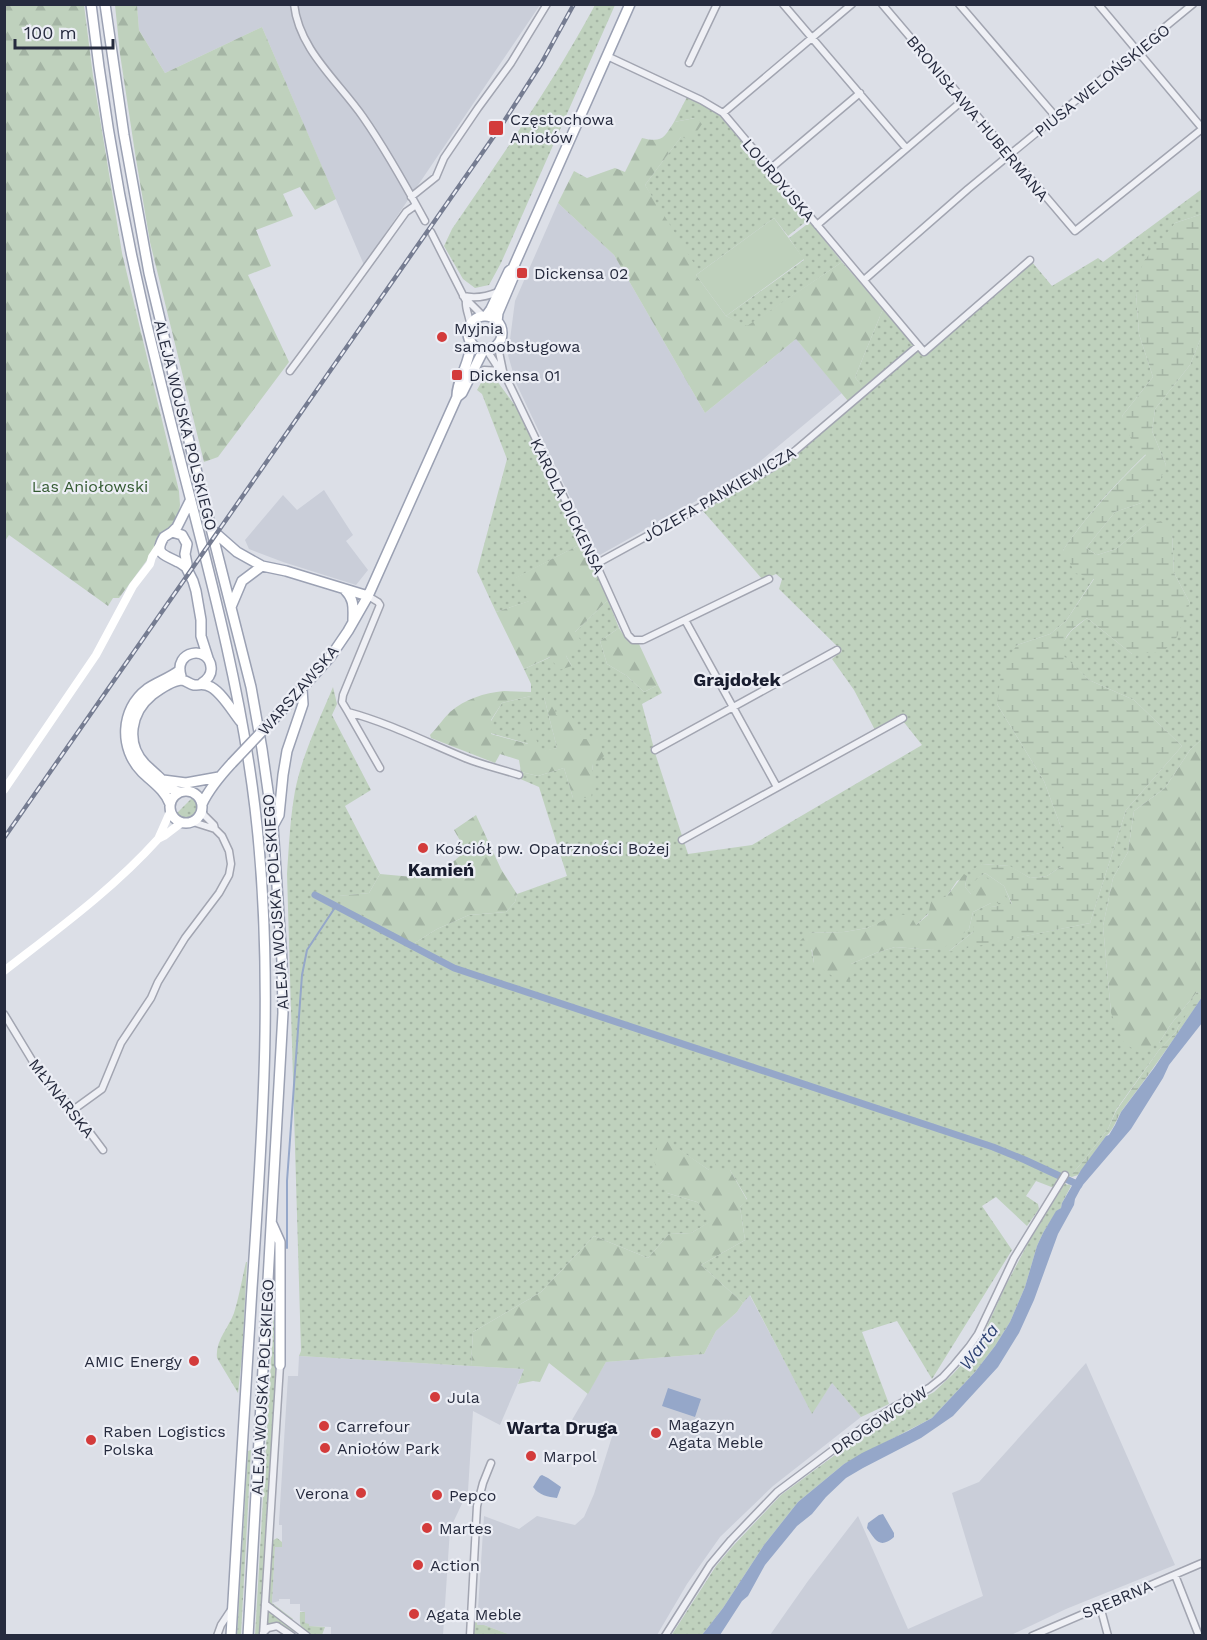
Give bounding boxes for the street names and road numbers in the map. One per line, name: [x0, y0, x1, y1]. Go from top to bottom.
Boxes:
street label: PIUSA WELOŃSKIEGO: [1031, 20, 1174, 141]
street label: BRONISŁAWA HUBERMANA: [903, 32, 1053, 205]
street label: LOURDYJSKA: [738, 135, 819, 226]
street label: ALEJA WOJSKA POLSKIEGO: [150, 318, 221, 532]
street label: KAROLA DICKENSA: [526, 435, 609, 578]
street label: JÓZEFA PANKIEWICZA: [639, 443, 800, 546]
street label: WARSZAWSKA: [254, 641, 343, 739]
street label: ALEJA WOJSKA POLSKIEGO: [258, 793, 293, 1011]
street label: MŁYNARSKA: [25, 1055, 99, 1142]
street label: ALEJA WOJSKA POLSKIEGO: [247, 1278, 278, 1496]
street label: DROGOWCÓW: [828, 1382, 931, 1459]
street label: SREBRNA: [1079, 1576, 1156, 1623]

